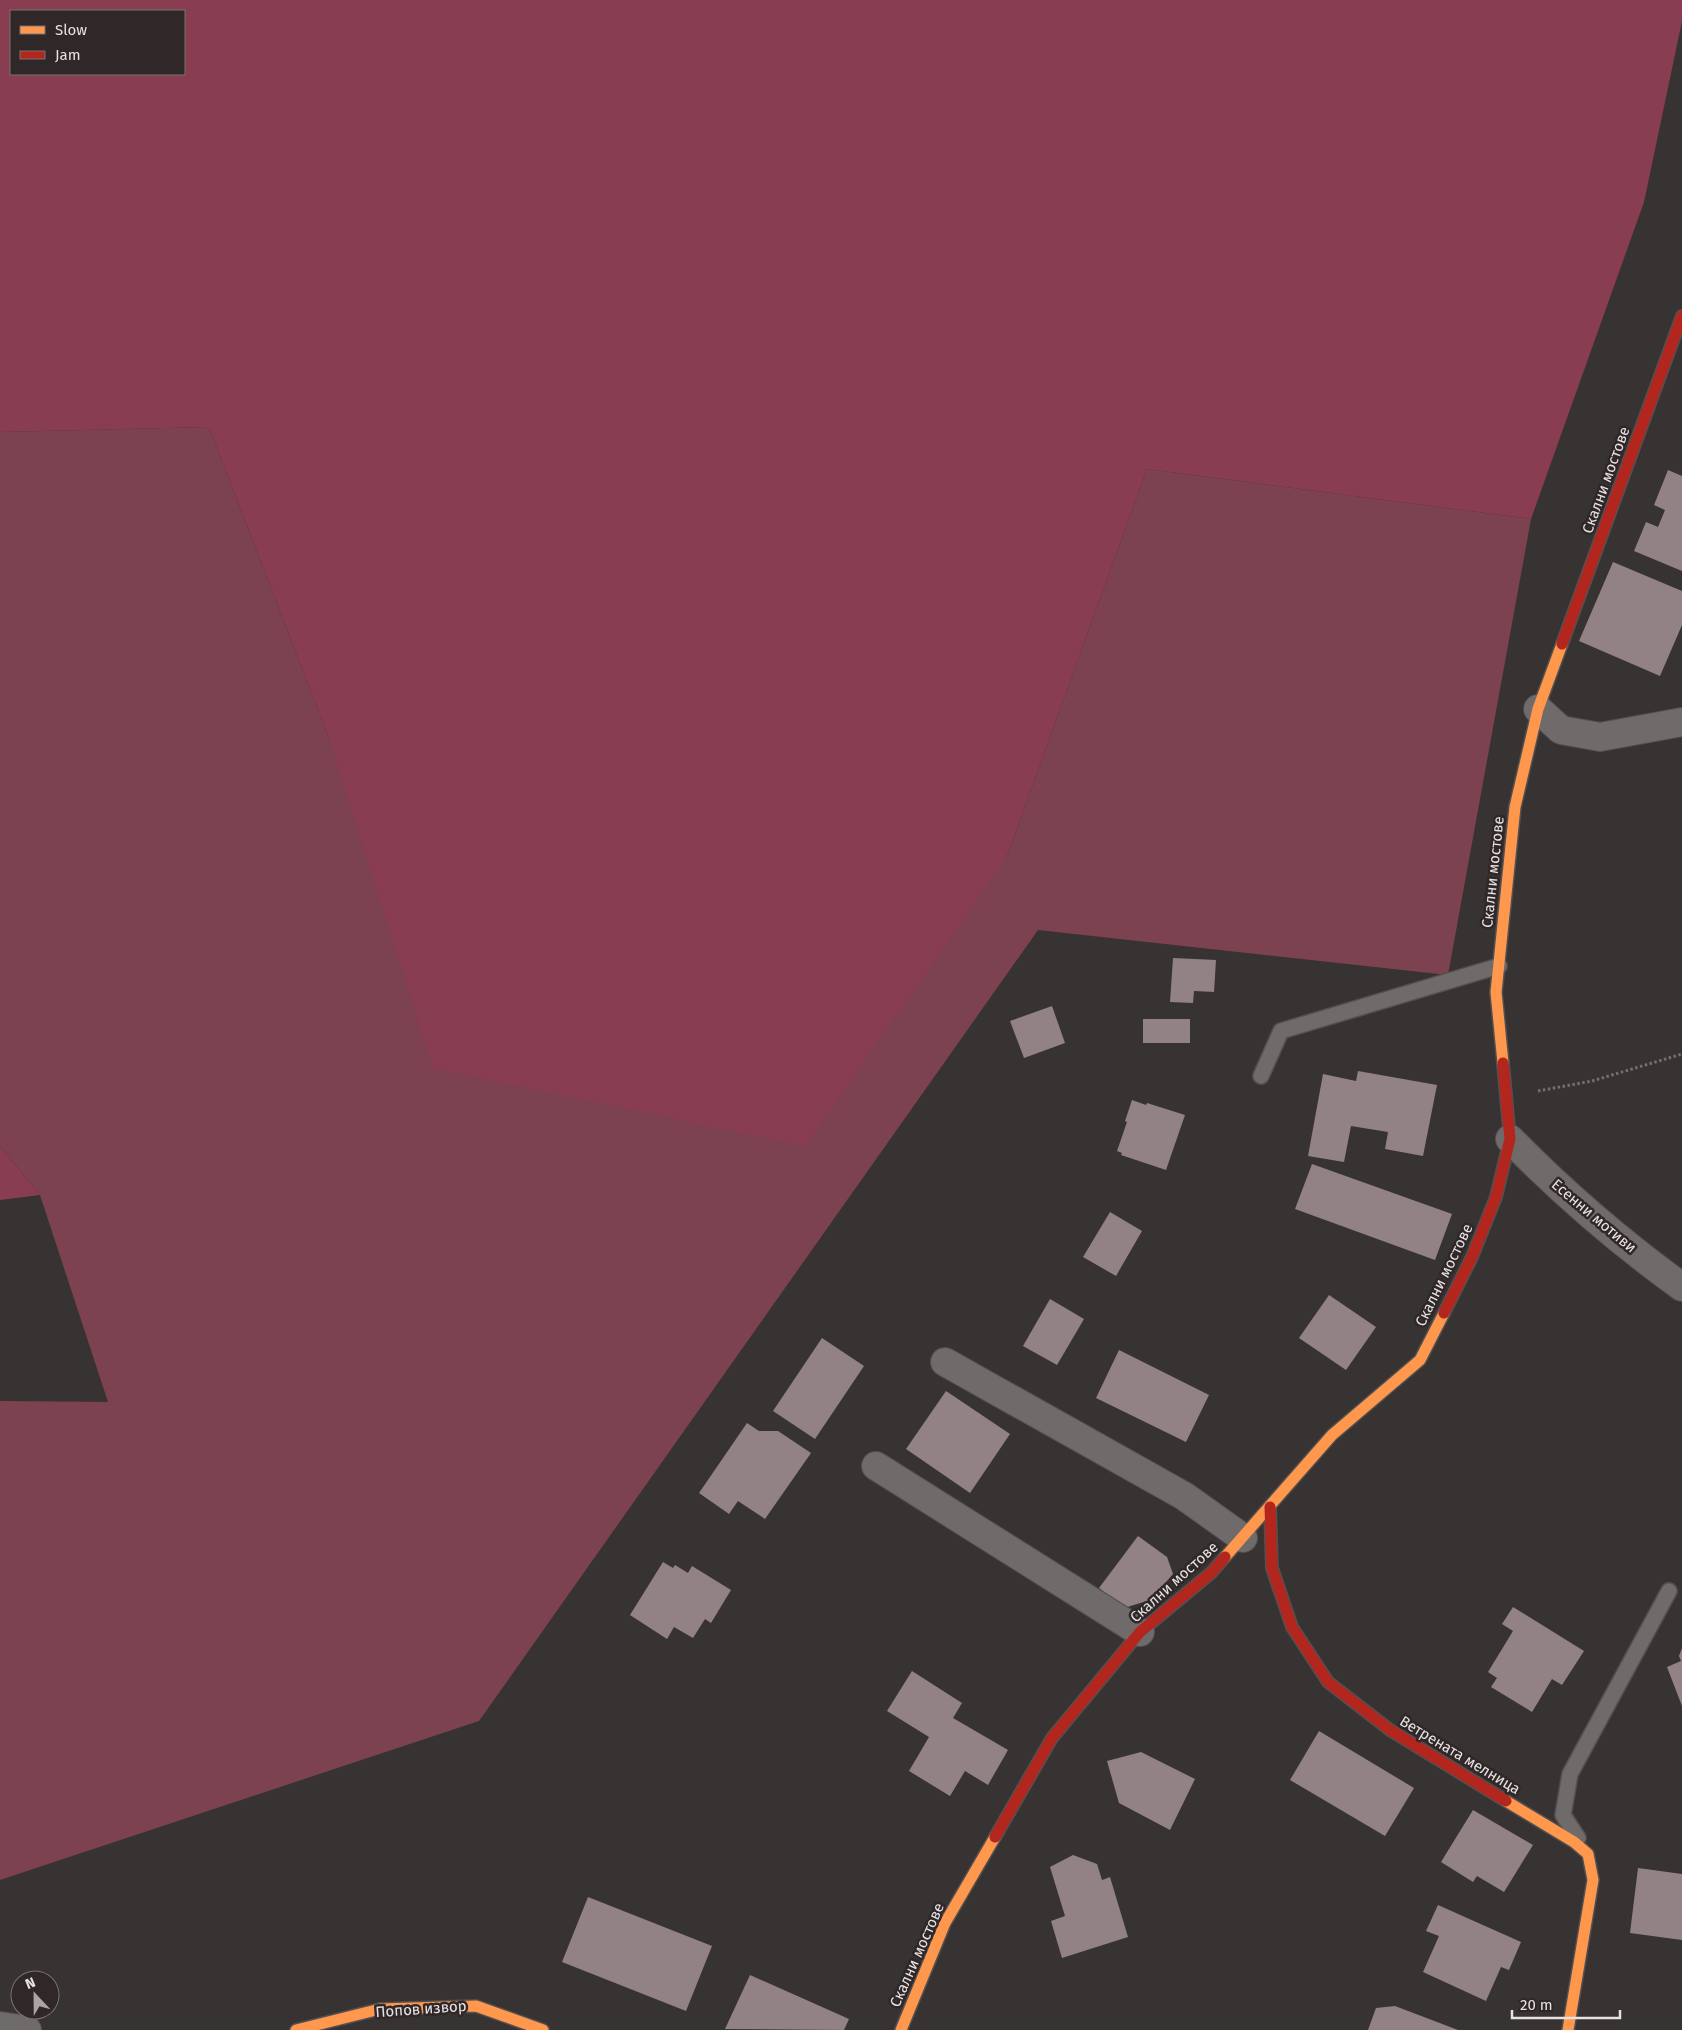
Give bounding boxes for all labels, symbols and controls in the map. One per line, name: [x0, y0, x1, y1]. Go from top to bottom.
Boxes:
legend: [10, 10, 185, 75]
text: Slow: [55, 21, 87, 39]
text: Jam: [55, 46, 81, 64]
street label: Скални мостове: [1578, 424, 1634, 536]
street label: Скални мостове: [1478, 815, 1508, 929]
street label: Есенни мотиви: [1548, 1175, 1640, 1257]
street label: Скални мостове: [1411, 1221, 1477, 1329]
street label: Скални мостове: [1126, 1538, 1222, 1626]
street label: Ветрената мелница: [1396, 1712, 1524, 1798]
street label: Скални мостове: [886, 1900, 948, 2010]
north arrow: [10, 1970, 60, 2020]
text: N: [23, 1974, 38, 1993]
scale bar: [1512, 1988, 1620, 2020]
text: 20 m: [1520, 1996, 1553, 2014]
street label: Попов извор: [375, 1997, 467, 2021]

